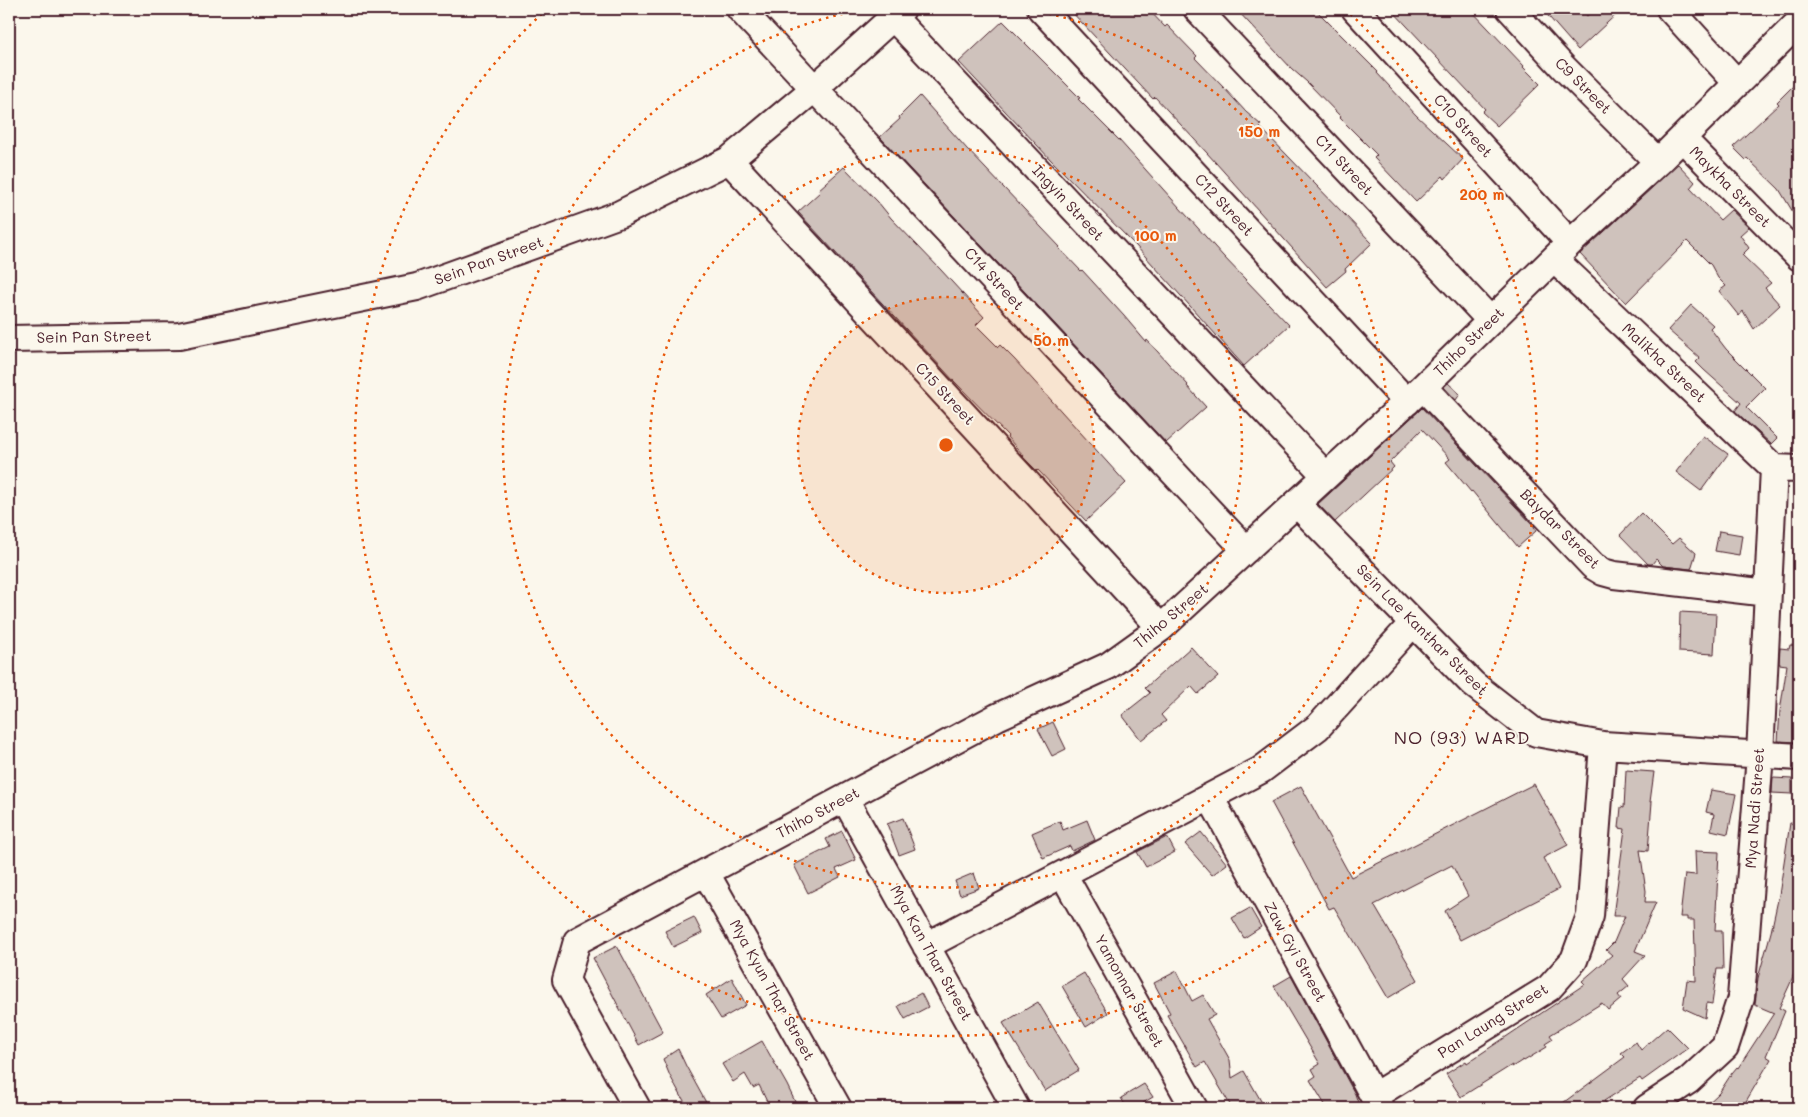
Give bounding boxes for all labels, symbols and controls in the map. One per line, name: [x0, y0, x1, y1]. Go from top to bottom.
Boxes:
street label: C9 Street: [1551, 53, 1616, 118]
street label: C10 Street: [1430, 89, 1498, 161]
text: 150 m: [1238, 121, 1280, 141]
street label: C11 Street: [1311, 129, 1378, 199]
street label: Maykha Street: [1686, 141, 1776, 231]
street label: Ingyin Street: [1028, 160, 1109, 245]
street label: C12 Street: [1191, 169, 1259, 240]
text: 200 m: [1460, 184, 1505, 204]
text: 100 m: [1133, 225, 1177, 245]
street label: Sein Pan Street: [431, 231, 546, 289]
street label: C14 Street: [961, 243, 1029, 314]
street label: Thiho Street: [1429, 302, 1508, 380]
street label: Malikha Street: [1618, 318, 1711, 406]
street label: Sein Pan Street: [36, 325, 152, 347]
text: 50 m: [1033, 330, 1069, 350]
street label: C15 Street: [912, 358, 980, 429]
centre of rings: [937, 436, 955, 454]
street label: Baydar Street: [1516, 484, 1605, 573]
street label: Sein Lae Kanthar Street: [1353, 559, 1493, 699]
street label: Thiho Street: [1129, 578, 1212, 652]
district label: NO (93) WARD: [1394, 725, 1530, 749]
street label: Mya Nadi Street: [1740, 747, 1768, 869]
street label: Thiho Street: [773, 782, 863, 842]
street label: Mya Kan Thar Street: [886, 881, 977, 1024]
street label: Zaw Gyi Street: [1260, 898, 1332, 1005]
street label: Mya Kyun Thar Street: [726, 915, 820, 1064]
street label: Yamonnar Street: [1091, 931, 1169, 1050]
street label: Pan Laung Street: [1433, 978, 1551, 1062]

